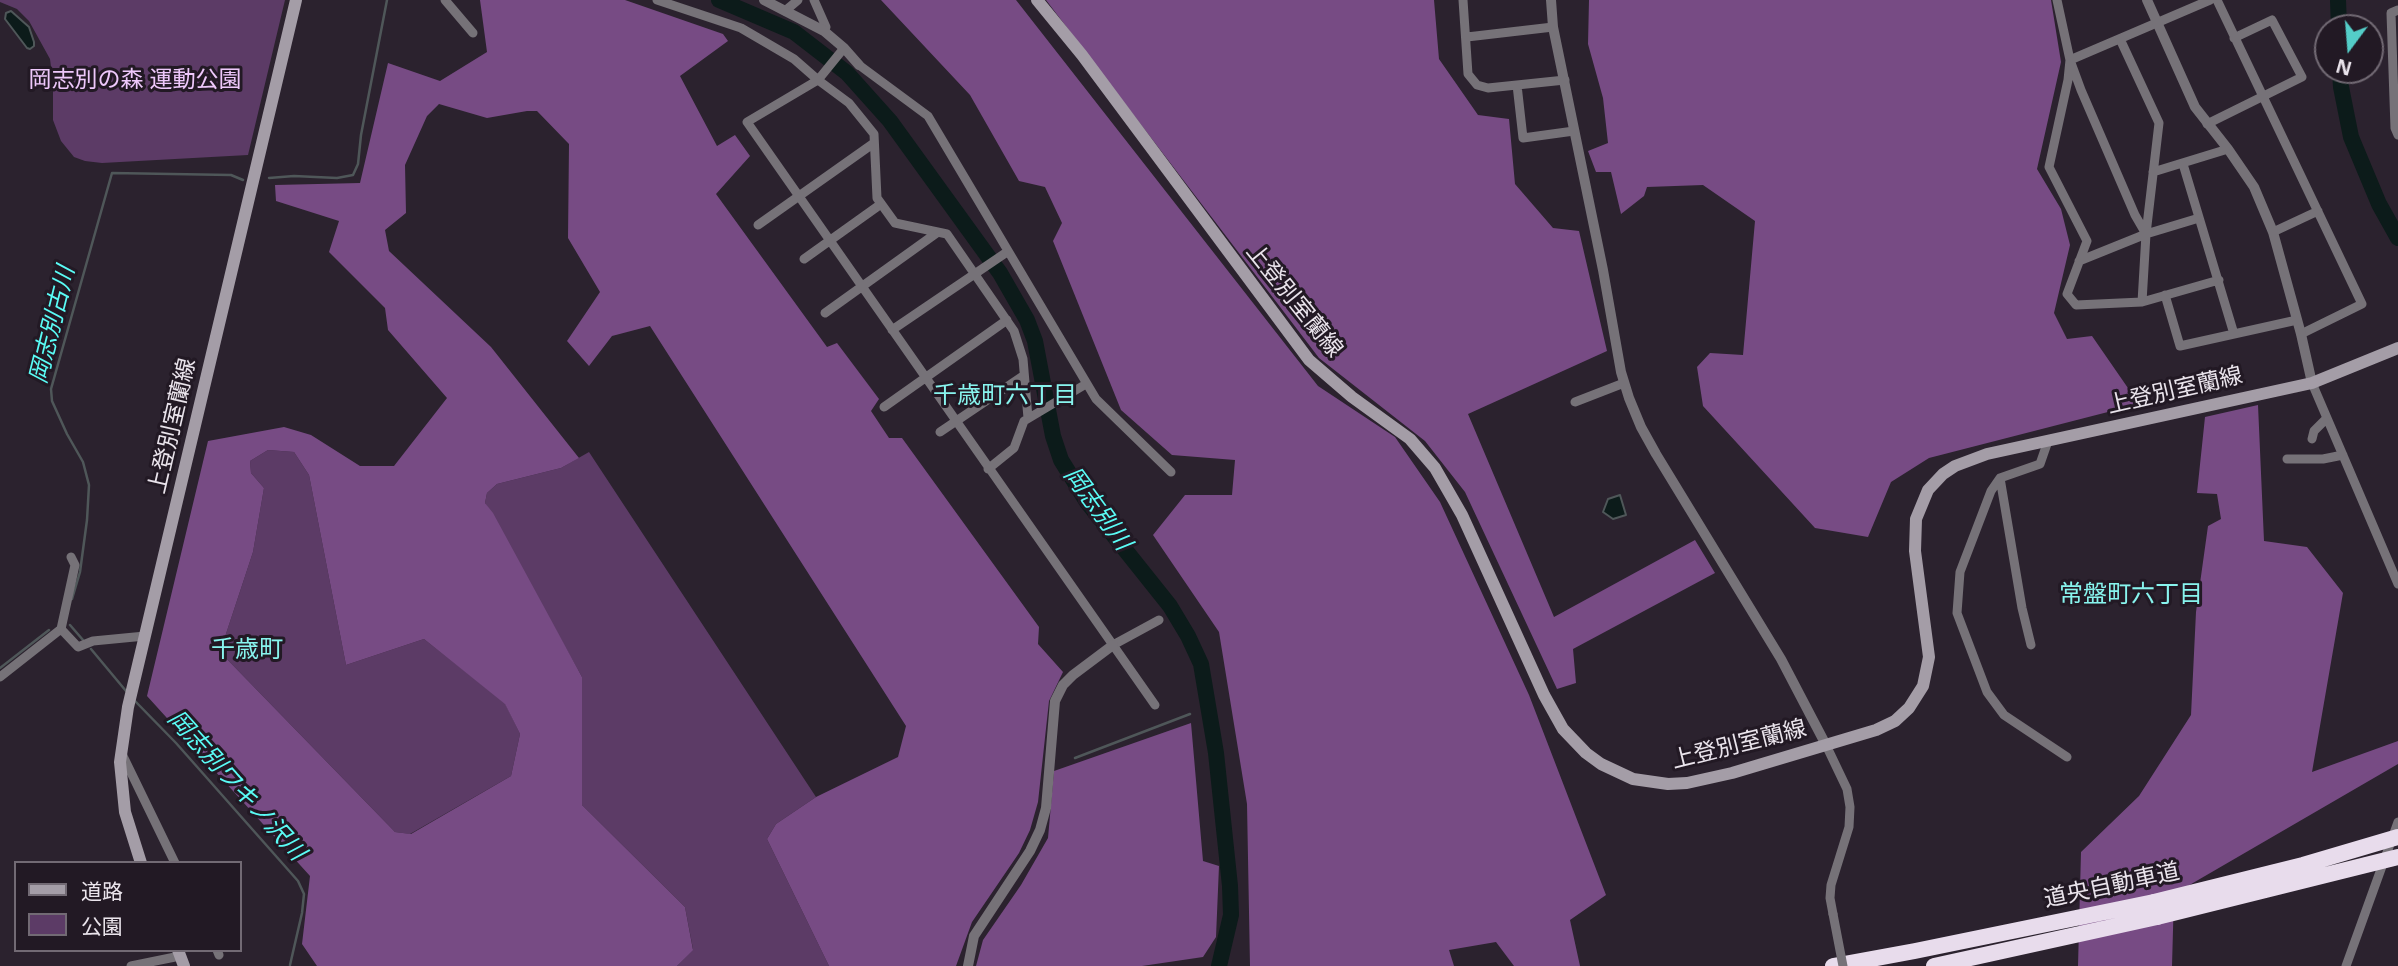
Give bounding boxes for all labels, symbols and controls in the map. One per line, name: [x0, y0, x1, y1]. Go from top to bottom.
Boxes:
north arrow: [2314, 14, 2384, 84]
text: N: [2333, 53, 2355, 82]
park label: 岡志別の森 運動公園: [29, 66, 241, 94]
street label: 上登別室蘭線: [1240, 239, 1348, 363]
water label: 岡志別古川: [25, 263, 81, 387]
street label: 上登別室蘭線: [144, 356, 202, 496]
street label: 上登別室蘭線: [2105, 362, 2245, 420]
district label: 千歳町六丁目: [933, 382, 1077, 410]
water label: 岡志別川: [1057, 462, 1137, 556]
district label: 常盤町六丁目: [2059, 581, 2203, 609]
district label: 千歳町: [211, 636, 283, 664]
water label: 岡志別ワキノ沢川: [161, 705, 311, 867]
street label: 上登別室蘭線: [1669, 715, 1809, 775]
street label: 道央自動車道: [2042, 858, 2182, 914]
legend: [14, 861, 242, 952]
text: 道路: [81, 877, 123, 905]
text: 公園: [81, 912, 123, 940]

